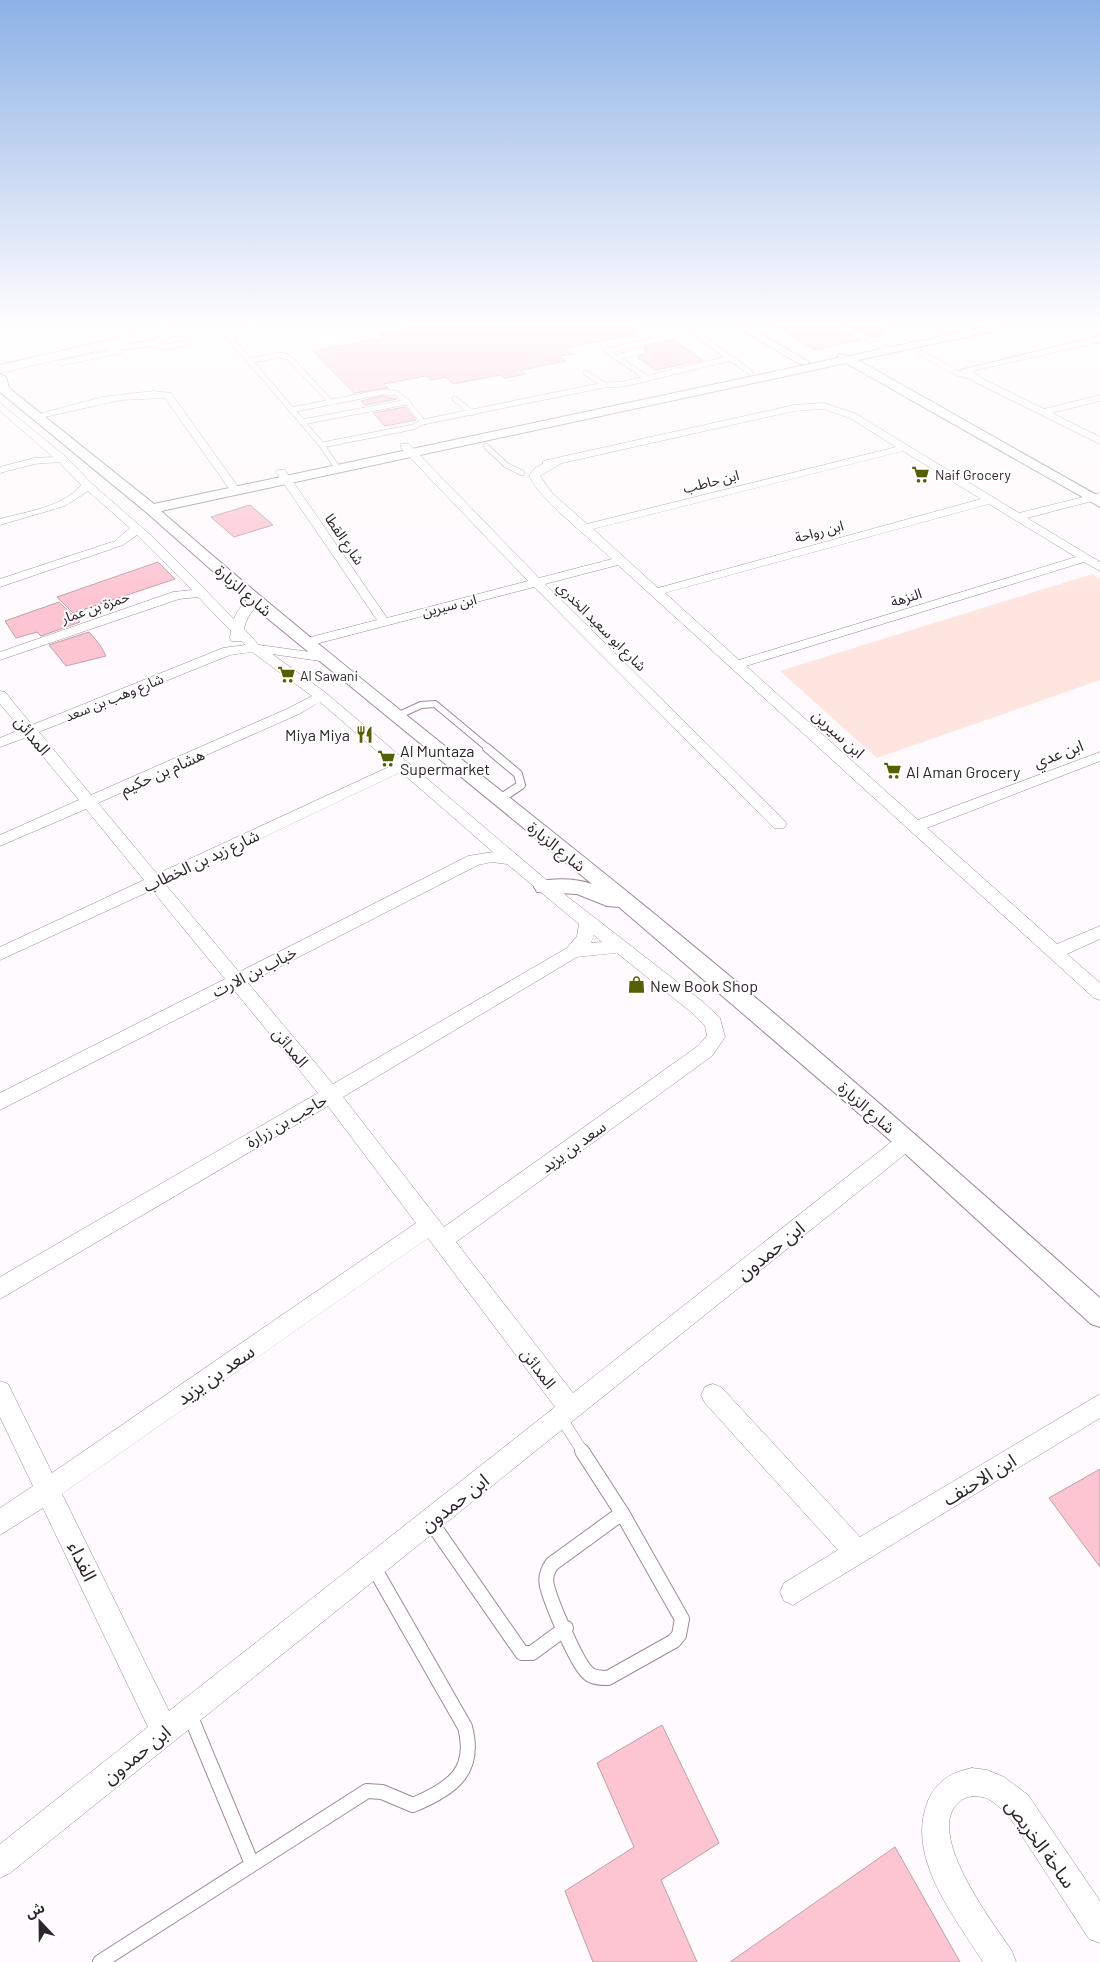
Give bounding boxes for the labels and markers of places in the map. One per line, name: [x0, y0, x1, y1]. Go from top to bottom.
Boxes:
supermarket icon: Naif Grocery: [911, 464, 931, 484]
place label: Naif Grocery: [935, 466, 1011, 483]
supermarket icon: Al Sawani: [276, 665, 296, 685]
place label: Al Sawani: [300, 667, 358, 684]
restaurant icon: Miya Miya: [354, 724, 374, 744]
place label: Miya Miya: [285, 725, 350, 744]
place label: Al Muntaza Supermarket: [400, 741, 490, 778]
supermarket icon: Al Muntaza Supermarket: [376, 749, 396, 769]
supermarket icon: Al Aman Grocery: [882, 761, 902, 781]
place label: Al Aman Grocery: [906, 762, 1021, 781]
shop icon: New Book Shop: [626, 975, 646, 995]
place label: New Book Shop: [650, 976, 758, 995]

